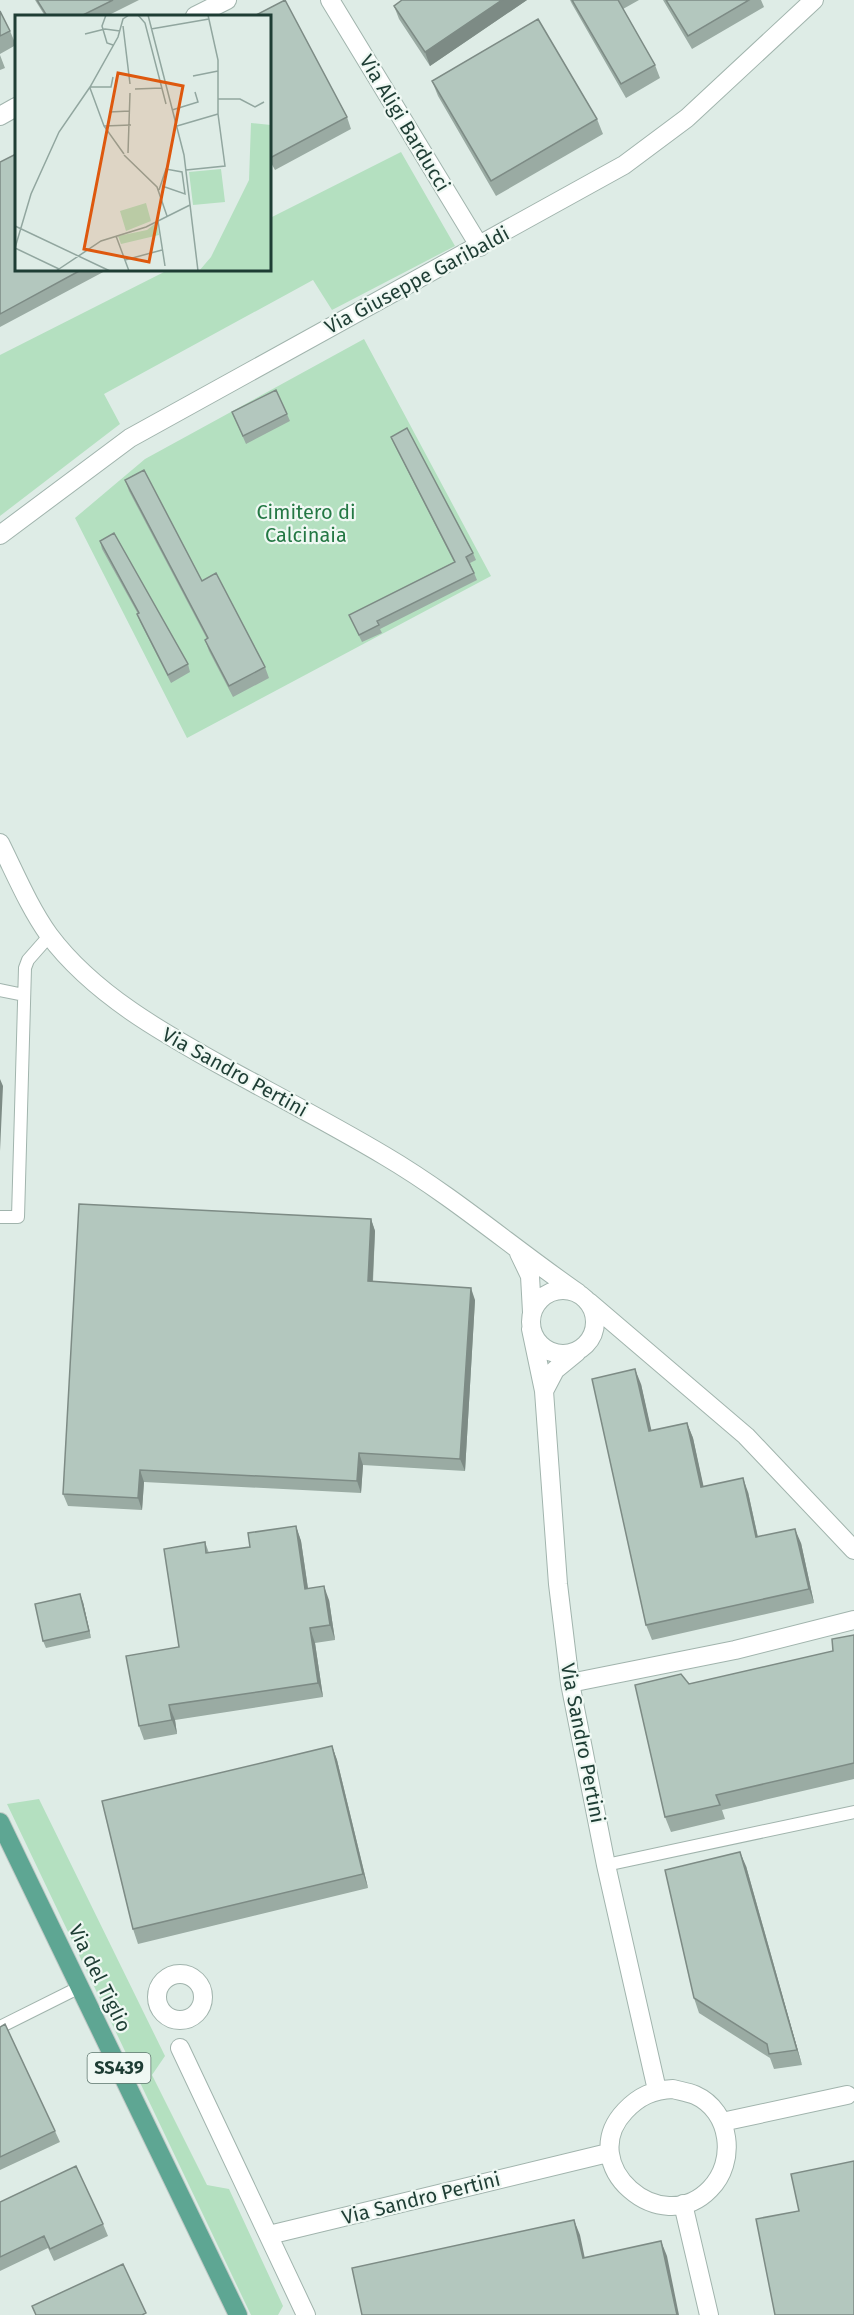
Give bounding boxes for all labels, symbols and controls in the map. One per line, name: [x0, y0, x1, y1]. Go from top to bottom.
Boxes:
inset map: [15, 15, 272, 272]
street label: Via Aligi Barducci: [355, 50, 455, 196]
street label: Via Giuseppe Garibaldi: [321, 221, 513, 339]
park label: Cimitero di Calcinaia: [256, 500, 356, 547]
street label: Via Sandro Pertini: [158, 1022, 312, 1122]
street label: Via Sandro Pertini: [556, 1661, 610, 1825]
street label: Via del Tiglio: [64, 1920, 136, 2036]
road number: SS439: [88, 2053, 150, 2083]
street label: Via Sandro Pertini: [339, 2167, 503, 2229]

